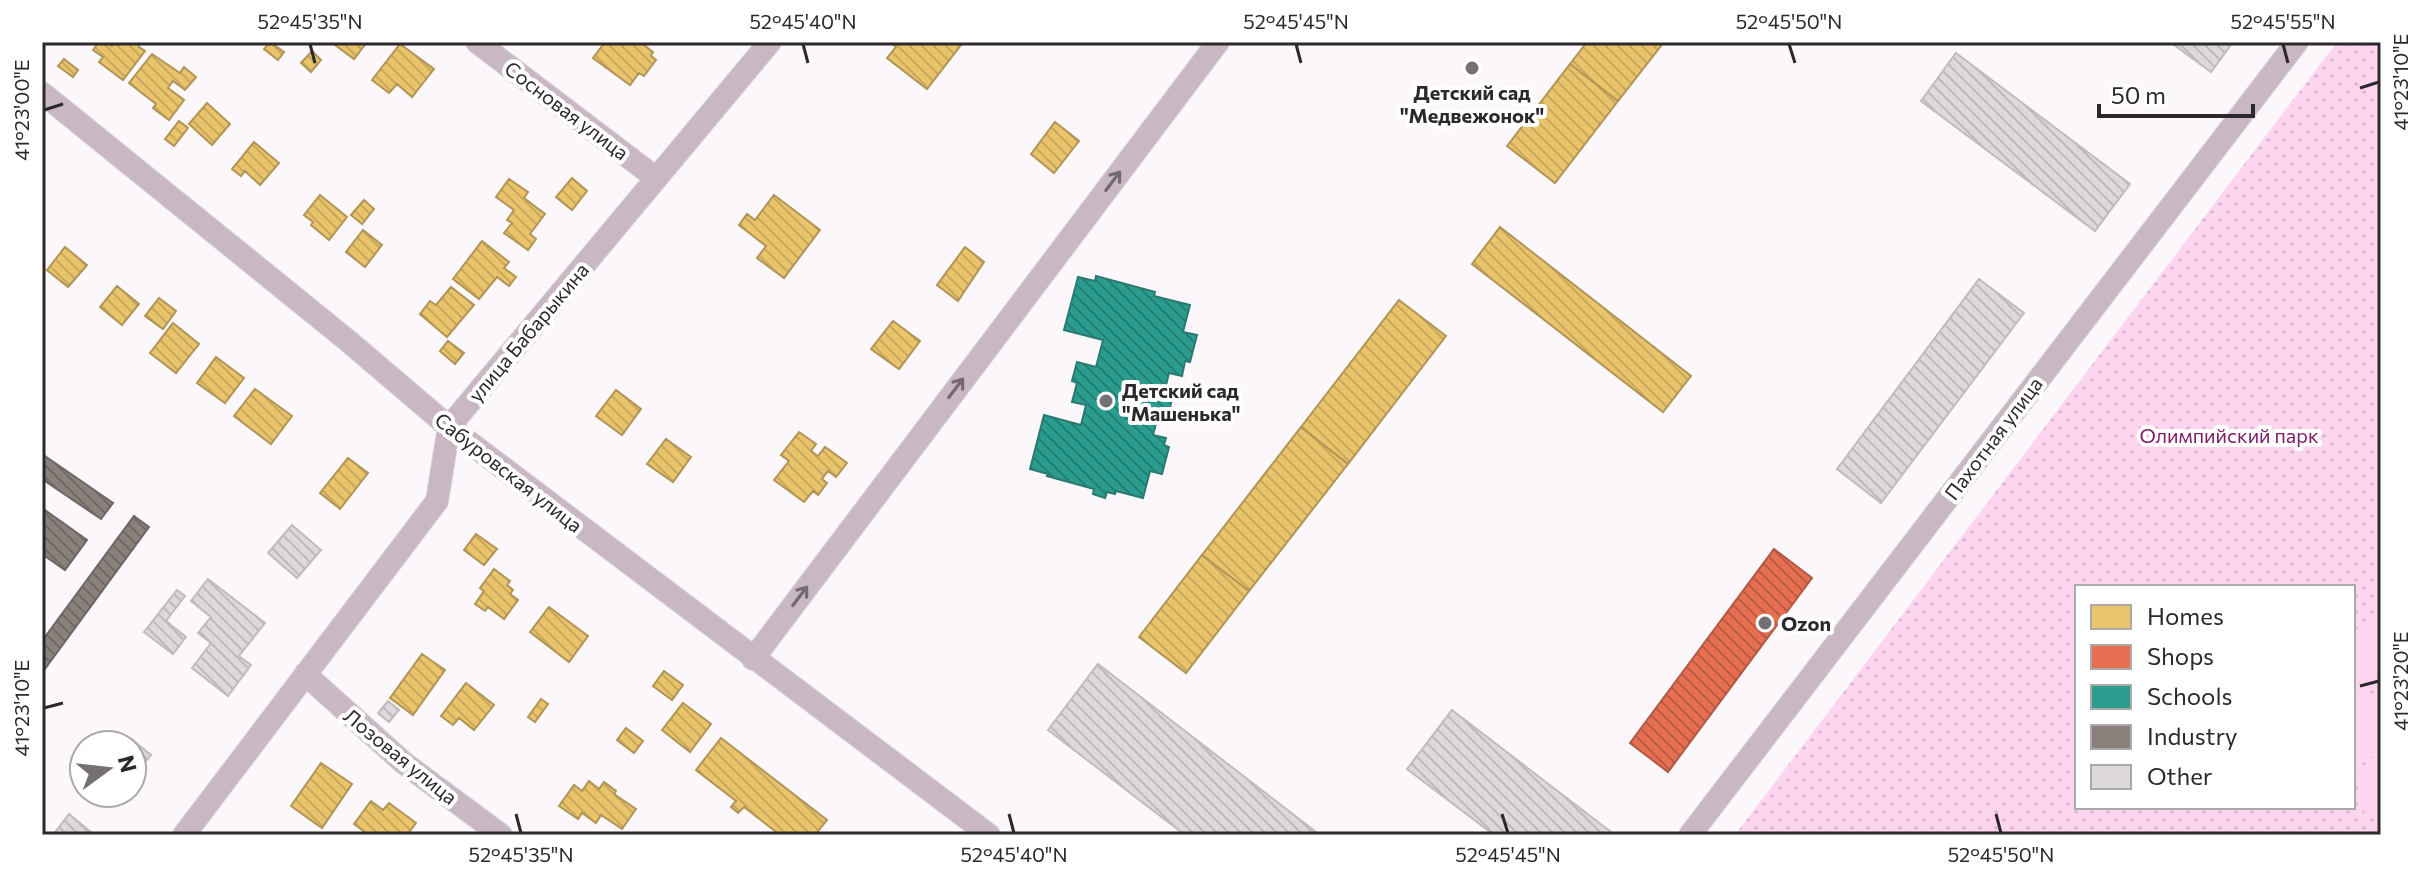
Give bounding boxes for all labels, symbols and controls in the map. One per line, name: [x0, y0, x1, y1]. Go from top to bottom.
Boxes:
text: 52°45'35"N: [257, 9, 363, 33]
text: 52°45'40"N: [749, 9, 857, 33]
text: 52°45'45"N: [1243, 9, 1349, 33]
text: 52°45'50"N: [1736, 9, 1842, 33]
text: 52°45'55"N: [2230, 9, 2336, 33]
text: 41°23'10"E: [2388, 34, 2412, 130]
street label: Сосновая улица: [500, 56, 634, 164]
text: 41°23'00"E: [9, 59, 33, 161]
marker: Детский сад "Медвежонок": [1463, 59, 1481, 77]
scale bar: [2099, 68, 2253, 118]
place label: Детский сад "Медвежонок": [1400, 80, 1544, 127]
text: 50 m: [2111, 80, 2166, 109]
one-way arrow: [1104, 170, 1121, 192]
street label: улица Бабарыкина: [463, 258, 593, 406]
street label: Пахотная улица: [1939, 372, 2047, 504]
one-way arrow: [948, 378, 965, 399]
place label: Детский сад "Машенька": [1122, 378, 1240, 425]
marker: Детский сад "Машенька": [1097, 392, 1115, 410]
street label: Сабуровская улица: [431, 407, 587, 537]
park label: Олимпийский парк: [2139, 423, 2319, 447]
legend: [2075, 585, 2355, 809]
one-way arrow: [792, 586, 809, 607]
text: Homes: [2147, 601, 2224, 630]
place label: Ozon: [1781, 611, 1831, 635]
marker: Ozon: [1756, 614, 1774, 632]
text: 41°23'20"E: [2388, 631, 2412, 731]
text: Shops: [2147, 641, 2214, 670]
text: 41°23'10"E: [9, 660, 33, 756]
text: Schools: [2147, 681, 2232, 710]
street label: Лозовая улица: [340, 703, 462, 809]
text: Industry: [2147, 721, 2237, 750]
north arrow: [68, 729, 148, 809]
text: N: [113, 752, 143, 775]
text: Other: [2147, 761, 2213, 790]
text: 52°45'35"N: [468, 842, 574, 866]
text: 52°45'40"N: [960, 842, 1068, 866]
text: 52°45'45"N: [1455, 842, 1561, 866]
text: 52°45'50"N: [1948, 842, 2054, 866]

